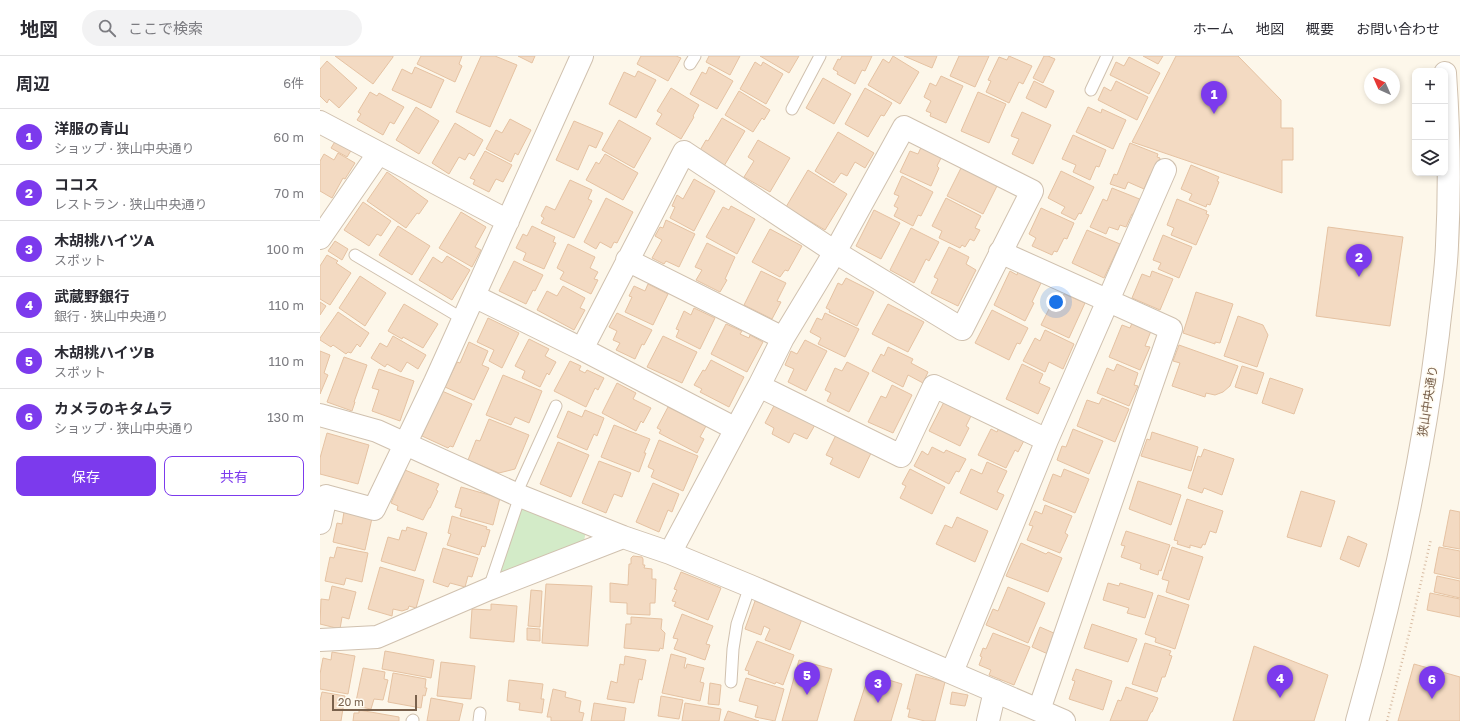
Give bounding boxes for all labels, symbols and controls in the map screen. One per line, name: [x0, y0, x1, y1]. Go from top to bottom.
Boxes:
search box: [82, 10, 362, 46]
text: 地図: [20, 17, 58, 40]
icon: search: [96, 17, 118, 39]
text: ここで検索: [128, 19, 203, 37]
text: ホーム: [1192, 20, 1234, 37]
text: 地図: [1256, 20, 1284, 37]
text: 概要: [1306, 20, 1334, 37]
text: お問い合わせ: [1356, 20, 1440, 37]
north arrow: [1364, 68, 1400, 104]
map controls: [1412, 68, 1448, 176]
button: +: [1412, 68, 1448, 104]
text: 周辺: [16, 73, 50, 94]
text: 6件: [283, 75, 304, 91]
pin: 1: [1201, 81, 1227, 114]
button: −: [1412, 104, 1448, 140]
text: 洋服の青山: [54, 119, 129, 137]
text: 1: [26, 129, 32, 145]
text: 60 m: [273, 129, 304, 145]
text: ショップ · 狭山中央通り: [54, 140, 194, 156]
button: layers: [1412, 140, 1448, 176]
text: ココス: [54, 175, 99, 193]
text: 2: [25, 185, 33, 201]
text: 70 m: [274, 185, 304, 201]
text: レストラン · 狭山中央通り: [54, 196, 207, 212]
text: 木胡桃ハイツA: [54, 231, 154, 249]
text: 3: [25, 241, 33, 257]
text: 100 m: [267, 241, 304, 257]
pin: 2: [1346, 244, 1372, 277]
text: スポット: [54, 252, 106, 268]
text: 武蔵野銀行: [54, 287, 129, 305]
your location: [1046, 292, 1066, 312]
text: 4: [25, 297, 33, 313]
text: 110 m: [269, 297, 304, 313]
text: 銀行 · 狭山中央通り: [54, 308, 168, 324]
text: 木胡桃ハイツB: [54, 343, 154, 361]
text: 5: [25, 353, 33, 369]
text: 110 m: [269, 353, 304, 369]
text: スポット: [54, 364, 106, 380]
street label: 狭山中央通り: [1414, 364, 1441, 438]
text: カメラのキタムラ: [54, 399, 173, 417]
text: 6: [25, 409, 33, 425]
text: 130 m: [267, 409, 304, 425]
text: ショップ · 狭山中央通り: [54, 420, 194, 436]
button: 保存: [16, 456, 156, 496]
button: 共有: [164, 456, 304, 496]
pin: 5: [794, 662, 820, 695]
pin: 4: [1267, 665, 1293, 698]
pin: 6: [1419, 666, 1445, 699]
pin: 3: [865, 670, 891, 703]
scale bar: [332, 693, 417, 712]
text: 20 m: [338, 695, 364, 708]

